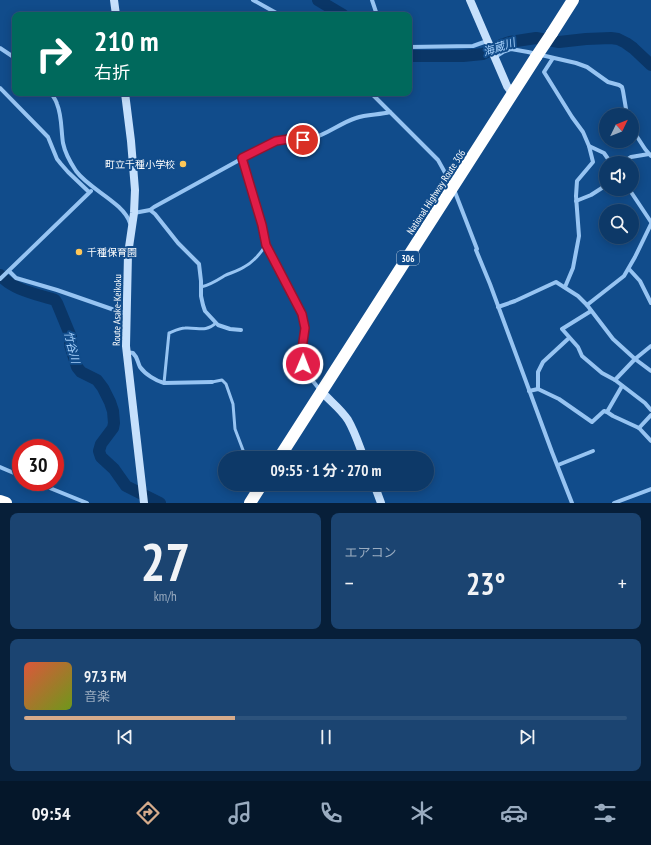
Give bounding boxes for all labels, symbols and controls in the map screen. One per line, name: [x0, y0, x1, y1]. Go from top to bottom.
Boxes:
text: 210 m: [94, 22, 158, 59]
icon: right: [28, 28, 80, 80]
water label: 海蔵川: [481, 35, 518, 59]
text: 右折: [94, 61, 130, 84]
north arrow: [599, 108, 639, 148]
map controls: [599, 108, 639, 244]
pin: [286, 123, 320, 157]
icon: arrive: [292, 129, 314, 151]
street label: National Highway Route 306: [404, 147, 469, 237]
button: sound: [599, 156, 639, 196]
place label: 町立千種小学校: [105, 158, 175, 171]
marker: 町立千種小学校: [178, 159, 188, 169]
button: search: [599, 204, 639, 244]
place label: 千種保育園: [87, 246, 137, 259]
marker: 千種保育園: [74, 247, 84, 257]
road number: 306: [397, 251, 419, 265]
street label: Route Asake-Keikoku: [110, 274, 124, 346]
water label: 竹谷川: [61, 329, 83, 366]
position arrow: [282, 343, 324, 385]
speed limit sign: 30: [12, 439, 64, 491]
text: 09:55 · 1 分 · 270 m: [271, 461, 381, 480]
text: 27: [140, 528, 190, 595]
text: エアコン: [345, 544, 397, 561]
text: 23°: [466, 564, 506, 603]
text: −: [345, 569, 354, 597]
text: +: [618, 569, 627, 597]
text: km/h: [154, 588, 177, 605]
text: 97.3 FM: [84, 667, 127, 686]
text: 音楽: [84, 688, 110, 705]
icon: previous: [114, 726, 136, 748]
icon: pause: [315, 726, 337, 748]
icon: next: [516, 726, 538, 748]
icon: directions: [134, 799, 162, 827]
icon: music: [226, 799, 254, 827]
icon: phone: [317, 799, 345, 827]
icon: climate: [408, 799, 436, 827]
icon: car: [500, 799, 528, 827]
icon: filters: [591, 799, 619, 827]
text: 09:54: [32, 802, 71, 825]

